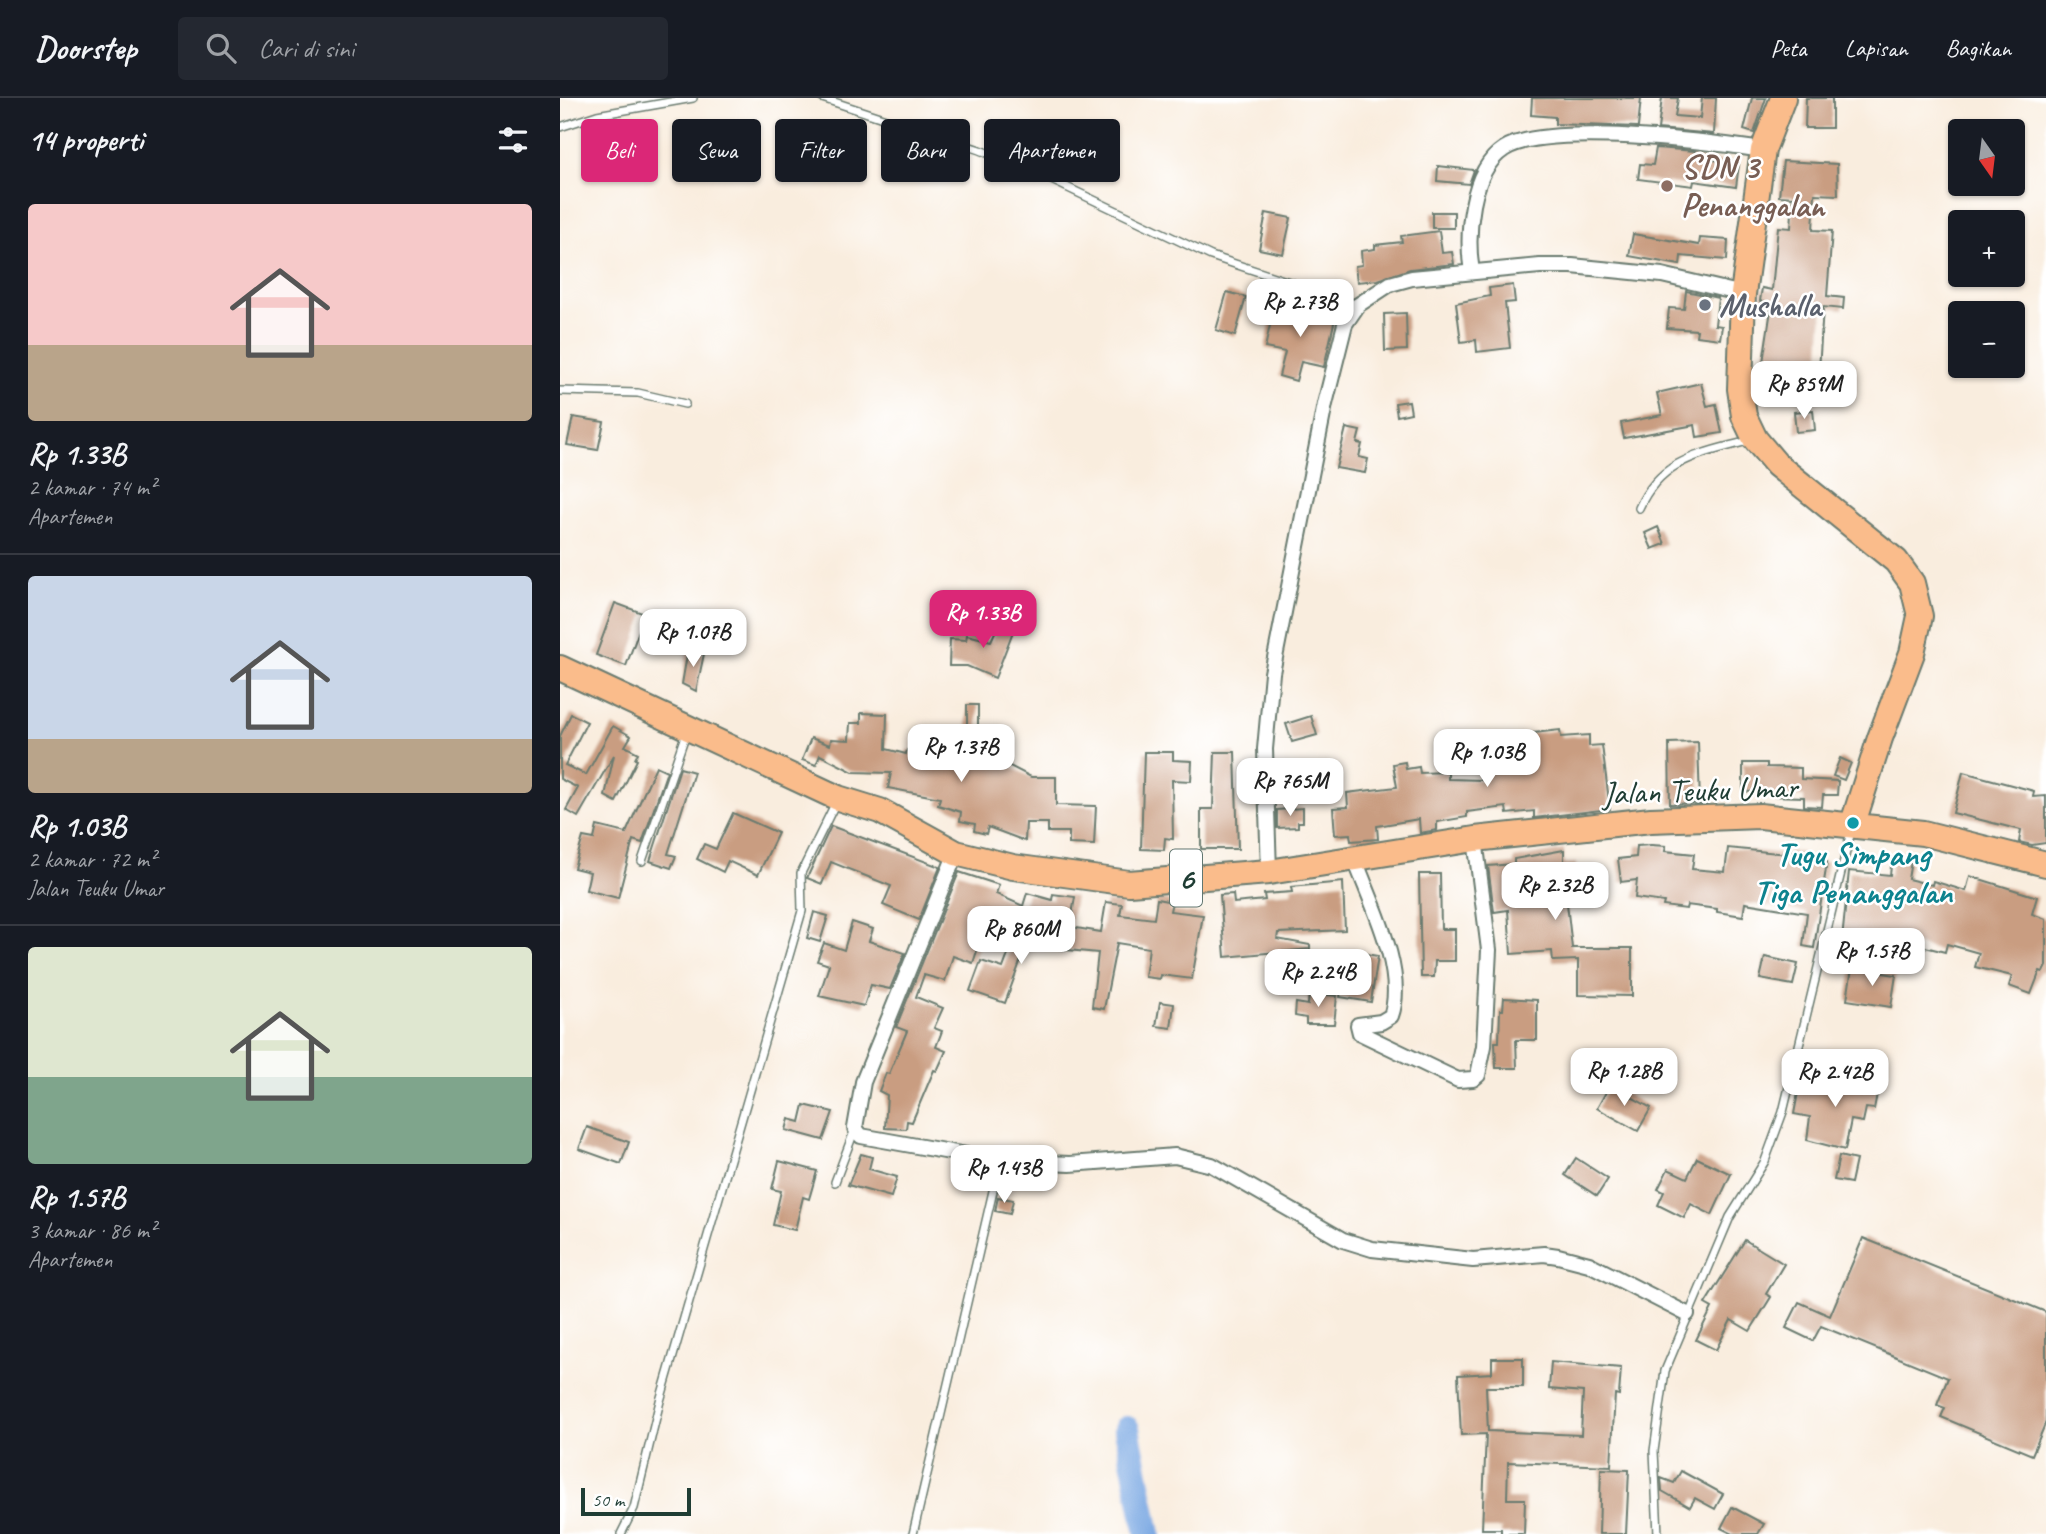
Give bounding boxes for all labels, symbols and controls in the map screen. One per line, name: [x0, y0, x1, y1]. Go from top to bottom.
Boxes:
search box: [178, 17, 668, 80]
text: Doorstep: [35, 27, 136, 69]
icon: search: [202, 29, 240, 67]
text: Cari di sini: [258, 32, 354, 65]
text: Peta: [1770, 33, 1807, 63]
text: Lapisan: [1845, 33, 1908, 63]
text: Bagikan: [1946, 33, 2011, 63]
chip: Beli: [581, 119, 658, 182]
chip: Sewa: [672, 119, 761, 182]
chip: Filter: [775, 119, 867, 182]
chip: Baru: [881, 119, 970, 182]
chip: Apartemen: [984, 119, 1120, 182]
north arrow: [1948, 119, 2025, 196]
map controls: [1948, 119, 2025, 378]
text: 14 properti: [28, 121, 143, 159]
icon: filters: [494, 121, 532, 159]
place label: SDN 3 Penanggalan: [1681, 146, 1826, 226]
marker: SDN 3 Penanggalan: [1659, 178, 1675, 194]
button: +: [1948, 210, 2025, 287]
icon: home: [217, 250, 343, 376]
pin: Rp 2.73B: [1228, 280, 1372, 339]
place label: Mushalla: [1719, 284, 1824, 326]
text: Rp 2.73B: [1263, 287, 1337, 316]
marker: Mushalla: [1697, 297, 1713, 313]
button: −: [1948, 301, 2025, 378]
pin: Rp 859M: [1739, 362, 1869, 421]
text: Rp 859M: [1767, 369, 1841, 398]
text: Rp 1.33B: [28, 435, 126, 473]
text: 2 kamar · 74 m²: [28, 473, 156, 502]
text: Apartemen: [28, 502, 112, 531]
pin: Rp 1.33B: [911, 590, 1055, 650]
text: Rp 1.33B: [946, 598, 1020, 627]
pin: Rp 1.07B: [621, 610, 765, 669]
text: Rp 1.07B: [656, 617, 730, 646]
icon: home: [217, 622, 343, 748]
pin: Rp 1.37B: [889, 724, 1033, 784]
pin: Rp 1.03B: [1415, 730, 1559, 789]
text: Rp 1.37B: [924, 732, 998, 761]
text: Rp 1.03B: [1450, 737, 1524, 766]
pin: Rp 765M: [1225, 758, 1355, 818]
text: Rp 765M: [1252, 766, 1328, 795]
street label: Jalan Teuku Umar: [1600, 766, 1800, 814]
text: Rp 1.03B: [28, 807, 126, 845]
marker: Tugu Simpang Tiga Penanggalan: [1845, 815, 1861, 831]
place label: Tugu Simpang Tiga Penanggalan: [1754, 833, 1953, 913]
text: 2 kamar · 72 m²: [28, 845, 156, 874]
road number: 6: [1170, 850, 1202, 906]
pin: Rp 2.32B: [1483, 862, 1627, 922]
text: Rp 2.32B: [1518, 870, 1592, 899]
text: Jalan Teuku Umar: [28, 874, 164, 903]
pin: Rp 860M: [956, 906, 1086, 966]
text: Rp 860M: [983, 914, 1059, 943]
pin: Rp 1.57B: [1800, 928, 1944, 988]
text: Rp 1.57B: [1835, 936, 1909, 965]
pin: Rp 2.24B: [1246, 950, 1390, 1009]
text: Rp 2.24B: [1281, 957, 1355, 986]
icon: home: [217, 993, 343, 1119]
pin: Rp 1.28B: [1552, 1048, 1696, 1108]
pin: Rp 2.42B: [1763, 1049, 1907, 1109]
text: Rp 1.28B: [1587, 1056, 1661, 1085]
text: Rp 2.42B: [1798, 1057, 1872, 1086]
pin: Rp 1.43B: [932, 1146, 1076, 1205]
text: Rp 1.43B: [967, 1153, 1041, 1182]
text: Rp 1.57B: [28, 1178, 125, 1216]
text: 3 kamar · 86 m²: [28, 1216, 156, 1245]
text: Apartemen: [28, 1245, 112, 1274]
scale bar: [581, 1485, 691, 1517]
text: 50 m: [592, 1488, 624, 1512]

